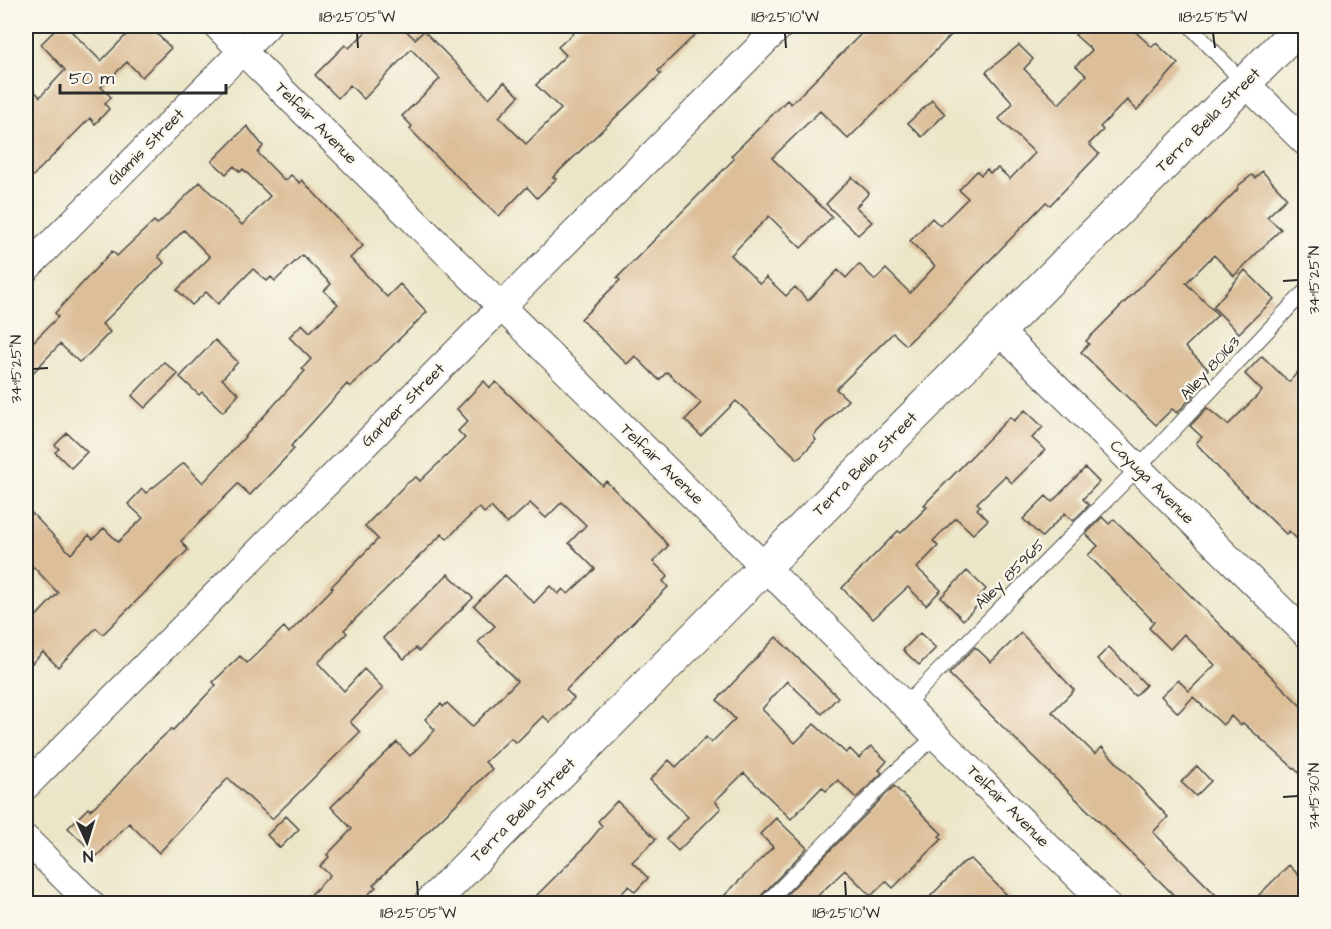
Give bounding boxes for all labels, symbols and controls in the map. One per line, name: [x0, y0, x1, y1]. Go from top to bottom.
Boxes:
text: 118°25'05"W: [319, 7, 395, 28]
text: 118°25'10"W: [751, 7, 819, 28]
text: 118°25'15"W: [1179, 7, 1247, 28]
scale bar: [60, 57, 226, 95]
street label: Terra Bella Street: [1151, 62, 1266, 177]
text: 50 m: [69, 66, 114, 91]
street label: Telfair Avenue: [270, 77, 362, 169]
street label: Glamis Street: [103, 103, 190, 190]
text: 34°15'25"N: [1304, 246, 1325, 314]
street label: Alley 80163: [1175, 331, 1246, 405]
text: 34°15'25"N: [6, 335, 27, 403]
street label: Garber Street: [356, 358, 450, 452]
street label: Terra Bella Street: [808, 406, 923, 521]
street label: Telfair Avenue: [615, 418, 709, 510]
street label: Cayuga Avenue: [1104, 435, 1199, 530]
street label: Alley 85965: [970, 533, 1051, 615]
street label: Terra Bella Street: [466, 752, 581, 867]
street label: Telfair Avenue: [962, 760, 1054, 852]
text: 34°15'30"N: [1304, 763, 1325, 829]
north arrow: [57, 812, 117, 872]
text: N: [82, 845, 94, 867]
text: 118°25'05"W: [380, 903, 456, 924]
text: 118°25'10"W: [812, 903, 880, 924]

